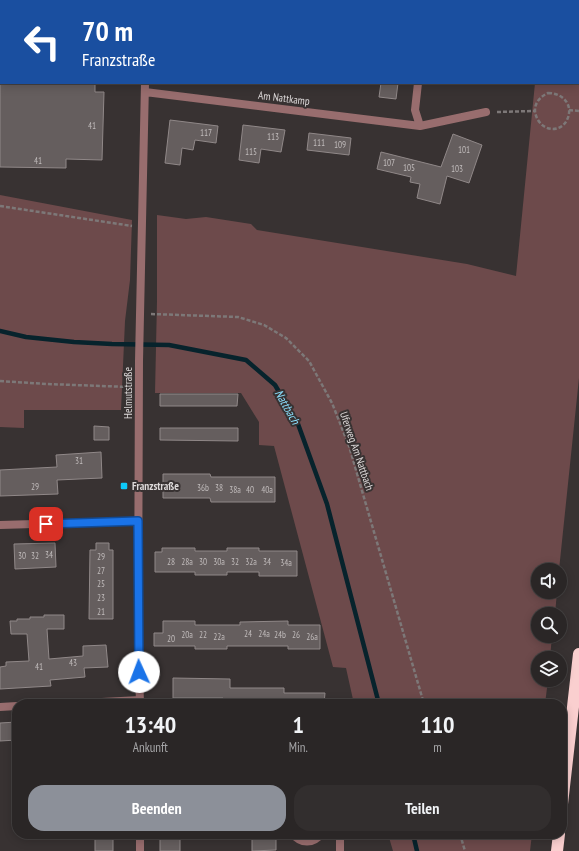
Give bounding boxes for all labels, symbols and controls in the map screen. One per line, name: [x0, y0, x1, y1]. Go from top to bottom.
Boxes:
text: 70 m: [82, 12, 133, 49]
icon: left: [16, 16, 68, 68]
text: Franzstraße: [82, 48, 155, 71]
street label: Am Nattkamp: [257, 88, 311, 108]
house number: 41: [88, 120, 96, 131]
house number: 117: [200, 127, 212, 138]
house number: 113: [267, 131, 279, 142]
house number: 111: [313, 137, 325, 148]
house number: 109: [334, 139, 346, 150]
house number: 101: [458, 144, 470, 155]
house number: 115: [245, 146, 257, 157]
house number: 41: [34, 155, 42, 166]
house number: 107: [383, 157, 395, 168]
house number: 105: [403, 162, 415, 173]
house number: 103: [451, 163, 463, 174]
street label: Helmutstraße: [121, 367, 135, 419]
water label: Nattbach: [272, 387, 304, 427]
street label: Uferweg Am Nattbach: [337, 410, 377, 493]
house number: 31: [75, 455, 83, 466]
place label: Franzstraße: [132, 479, 179, 493]
house number: 29: [31, 481, 39, 492]
marker: Franzstraße: [119, 481, 129, 491]
house number: 36b: [197, 482, 209, 493]
house number: 38: [215, 482, 223, 493]
house number: 38a: [229, 484, 241, 495]
house number: 40: [246, 484, 254, 495]
house number: 40a: [261, 484, 273, 495]
pin: [29, 507, 63, 541]
icon: arrive: [35, 513, 57, 535]
house number: 34: [45, 549, 53, 560]
house number: 30: [18, 550, 26, 561]
house number: 32: [31, 550, 39, 561]
house number: 29: [97, 551, 105, 562]
house number: 28: [167, 556, 175, 567]
house number: 28a: [181, 556, 193, 567]
house number: 30: [199, 556, 207, 567]
house number: 30a: [213, 556, 225, 567]
house number: 32: [231, 556, 239, 567]
house number: 32a: [245, 556, 257, 567]
house number: 34: [263, 556, 271, 567]
house number: 34a: [280, 557, 292, 568]
map controls: [531, 563, 567, 687]
button: sound: [531, 563, 567, 599]
house number: 27: [97, 565, 105, 576]
house number: 25: [97, 578, 105, 589]
house number: 23: [97, 592, 105, 603]
house number: 21: [97, 606, 105, 617]
button: search: [531, 607, 567, 643]
house number: 24: [244, 628, 252, 639]
house number: 24a: [258, 628, 270, 639]
house number: 20a: [181, 629, 193, 640]
house number: 22: [199, 629, 207, 640]
house number: 24b: [274, 629, 286, 640]
house number: 26: [292, 629, 300, 640]
house number: 22a: [213, 631, 225, 642]
house number: 26a: [306, 631, 318, 642]
house number: 20: [167, 633, 175, 644]
position arrow: [118, 651, 160, 693]
button: layers: [531, 651, 567, 687]
house number: 43: [69, 657, 77, 668]
house number: 41: [35, 661, 43, 672]
text: 13:40: [124, 709, 176, 740]
text: 1: [292, 709, 304, 740]
text: 110: [420, 709, 455, 740]
text: Ankunft: [133, 739, 168, 756]
text: Min.: [289, 739, 308, 756]
text: m: [433, 739, 442, 756]
button: Beenden: [28, 785, 286, 831]
button: Teilen: [294, 785, 551, 831]

